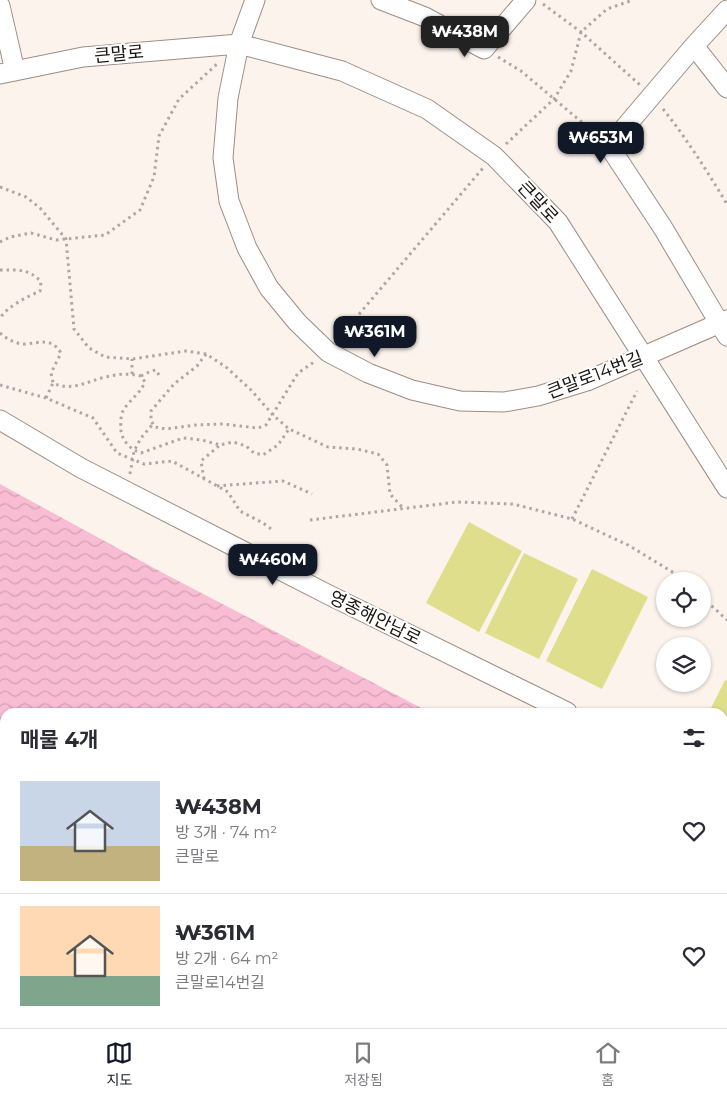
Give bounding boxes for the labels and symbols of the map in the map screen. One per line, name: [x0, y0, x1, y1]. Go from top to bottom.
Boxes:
pin: ₩438M: [430, 15, 500, 58]
street label: 큰말로: [93, 41, 145, 67]
pin: ₩653M: [566, 121, 636, 164]
street label: 큰말로: [513, 176, 563, 228]
pin: ₩361M: [340, 316, 410, 358]
street label: 큰말로14번길: [544, 347, 646, 403]
pin: ₩460M: [238, 544, 308, 586]
street label: 영종해안남로: [326, 586, 424, 650]

